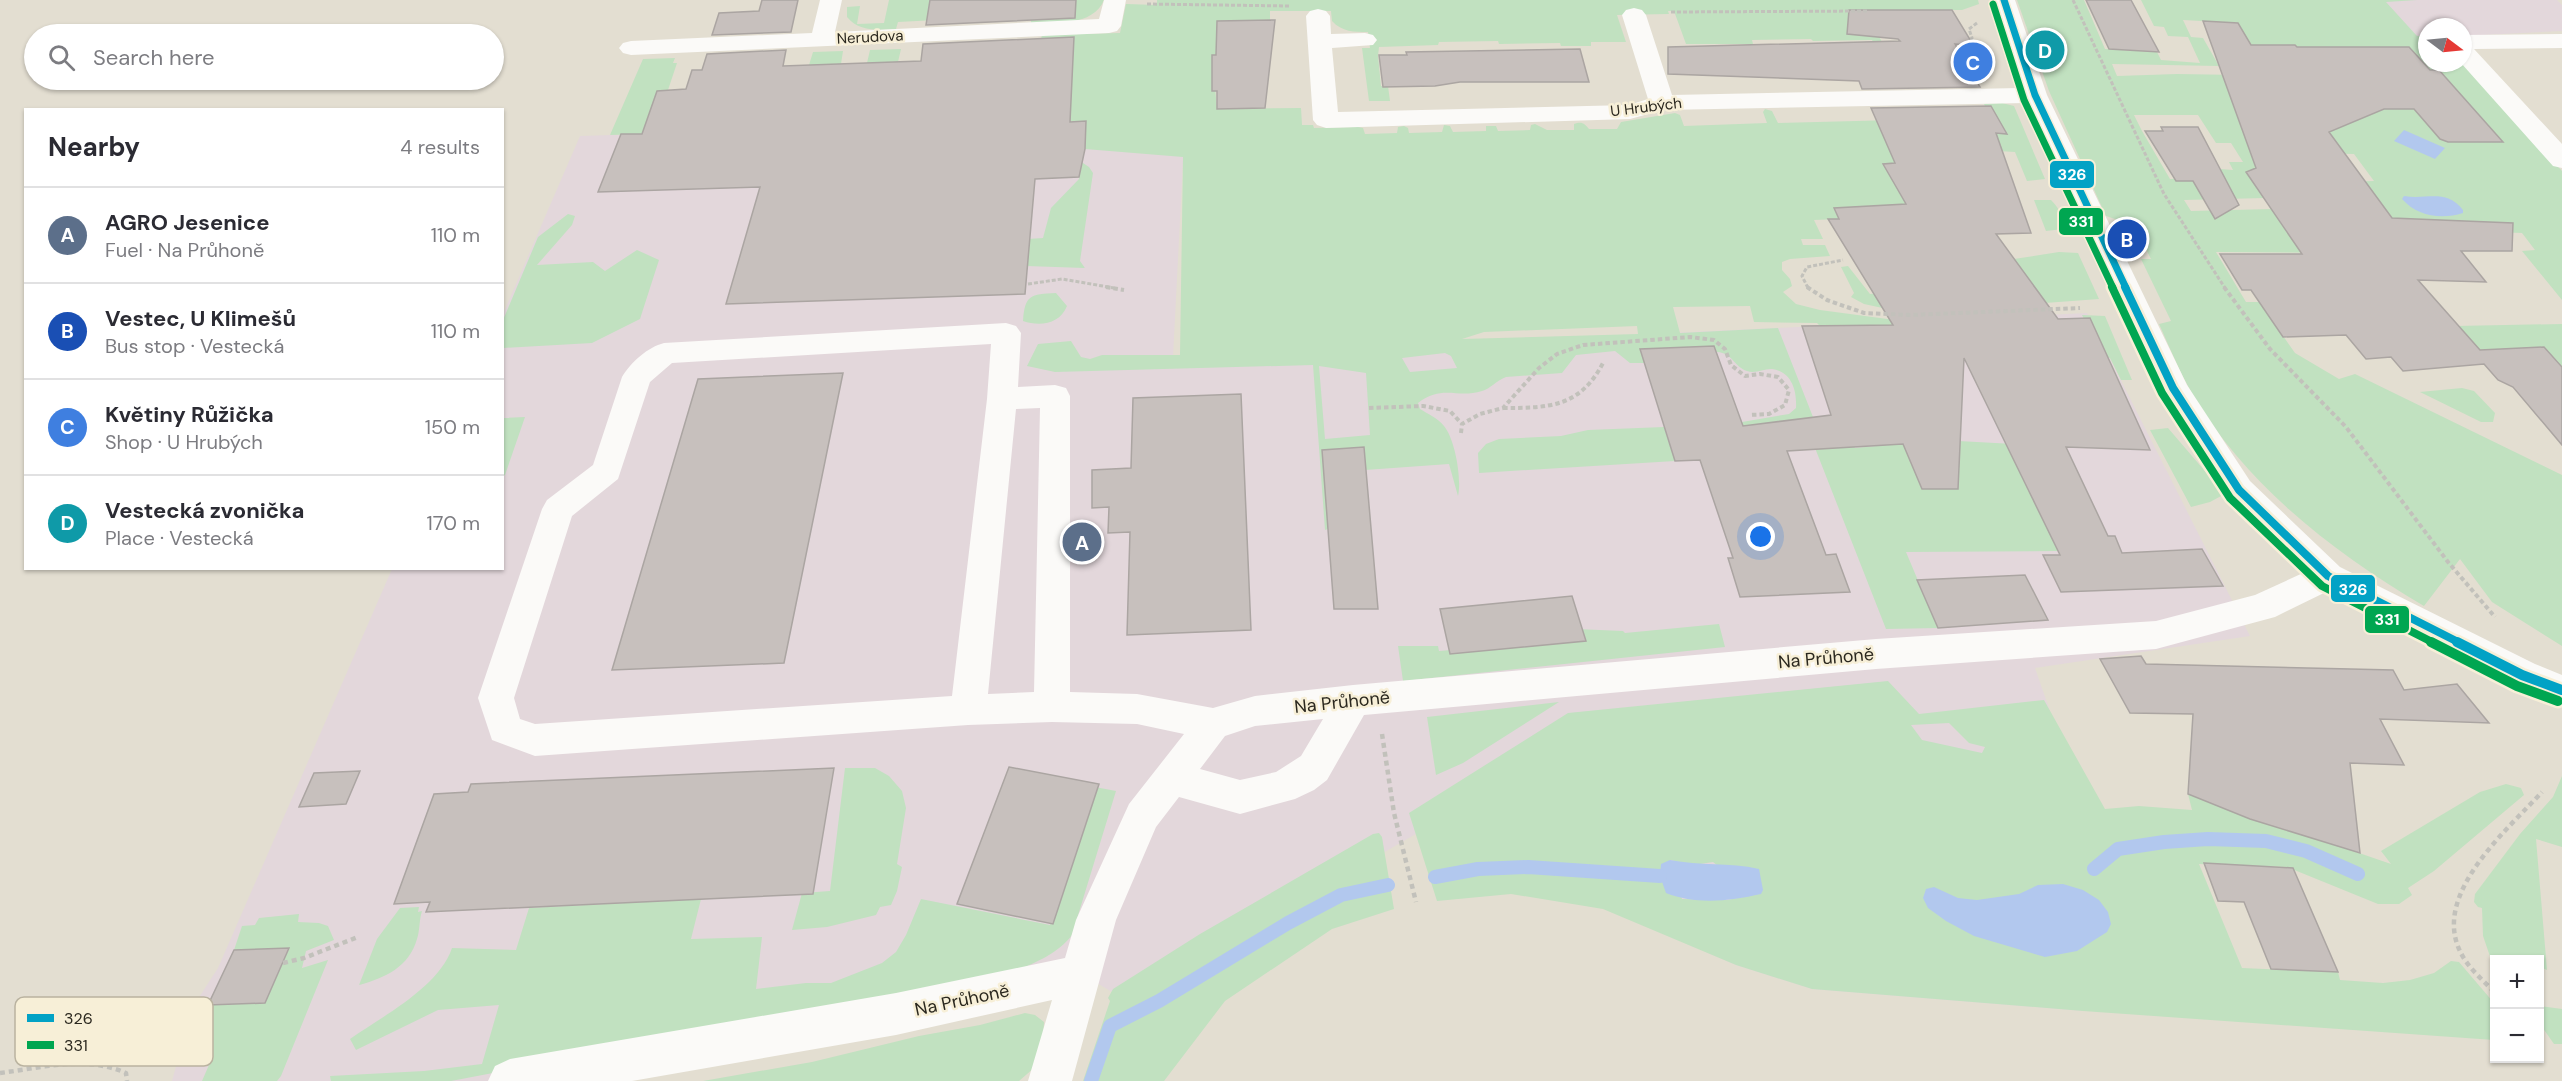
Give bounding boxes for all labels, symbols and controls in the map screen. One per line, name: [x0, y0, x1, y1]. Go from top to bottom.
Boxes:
north arrow: [2418, 18, 2472, 72]
search box: [24, 24, 504, 90]
street label: Nerudova: [836, 25, 904, 49]
pin: D: [2026, 28, 2064, 72]
pin: C: [1954, 40, 1992, 84]
icon: search: [45, 41, 78, 74]
text: Search here: [93, 43, 214, 72]
street label: U Hrubých: [1609, 93, 1683, 121]
text: Nearby: [48, 130, 140, 164]
text: 4 results: [400, 134, 480, 160]
line badge: 326: [2049, 160, 2095, 189]
text: 326: [2057, 164, 2087, 185]
line badge: 331: [2058, 207, 2104, 236]
text: AGRO Jesenice: [105, 208, 269, 237]
text: 331: [2068, 211, 2094, 232]
pin: B: [2108, 216, 2146, 262]
text: A: [60, 222, 75, 248]
text: 110 m: [431, 222, 480, 248]
text: Fuel · Na Průhoně: [105, 237, 264, 263]
text: Vestec, U Klimešů: [105, 304, 296, 333]
text: B: [61, 318, 74, 344]
text: 110 m: [431, 318, 480, 344]
text: Bus stop · Vestecká: [105, 333, 284, 359]
text: Květiny Růžička: [105, 400, 274, 429]
text: C: [60, 414, 75, 440]
text: 150 m: [425, 414, 480, 440]
text: Shop · U Hrubých: [105, 429, 263, 455]
text: Vestecká zvonička: [105, 496, 304, 525]
text: D: [60, 510, 75, 536]
text: 170 m: [427, 510, 480, 536]
pin: A: [1062, 520, 1102, 564]
your location: [1746, 522, 1775, 551]
text: Place · Vestecká: [105, 525, 254, 551]
line badge: 326: [2330, 574, 2376, 603]
text: 326: [2338, 579, 2368, 600]
line badge: 331: [2364, 605, 2410, 634]
text: 331: [2374, 609, 2400, 630]
street label: Na Průhoně: [1777, 642, 1875, 674]
street label: Na Průhoně: [1293, 685, 1391, 719]
map controls: [2490, 955, 2544, 1063]
button: +: [2490, 955, 2544, 1009]
street label: Na Průhoně: [913, 978, 1011, 1022]
legend: [15, 997, 213, 1066]
text: 326: [64, 1008, 93, 1029]
button: −: [2490, 1009, 2544, 1063]
text: 331: [64, 1035, 88, 1056]

